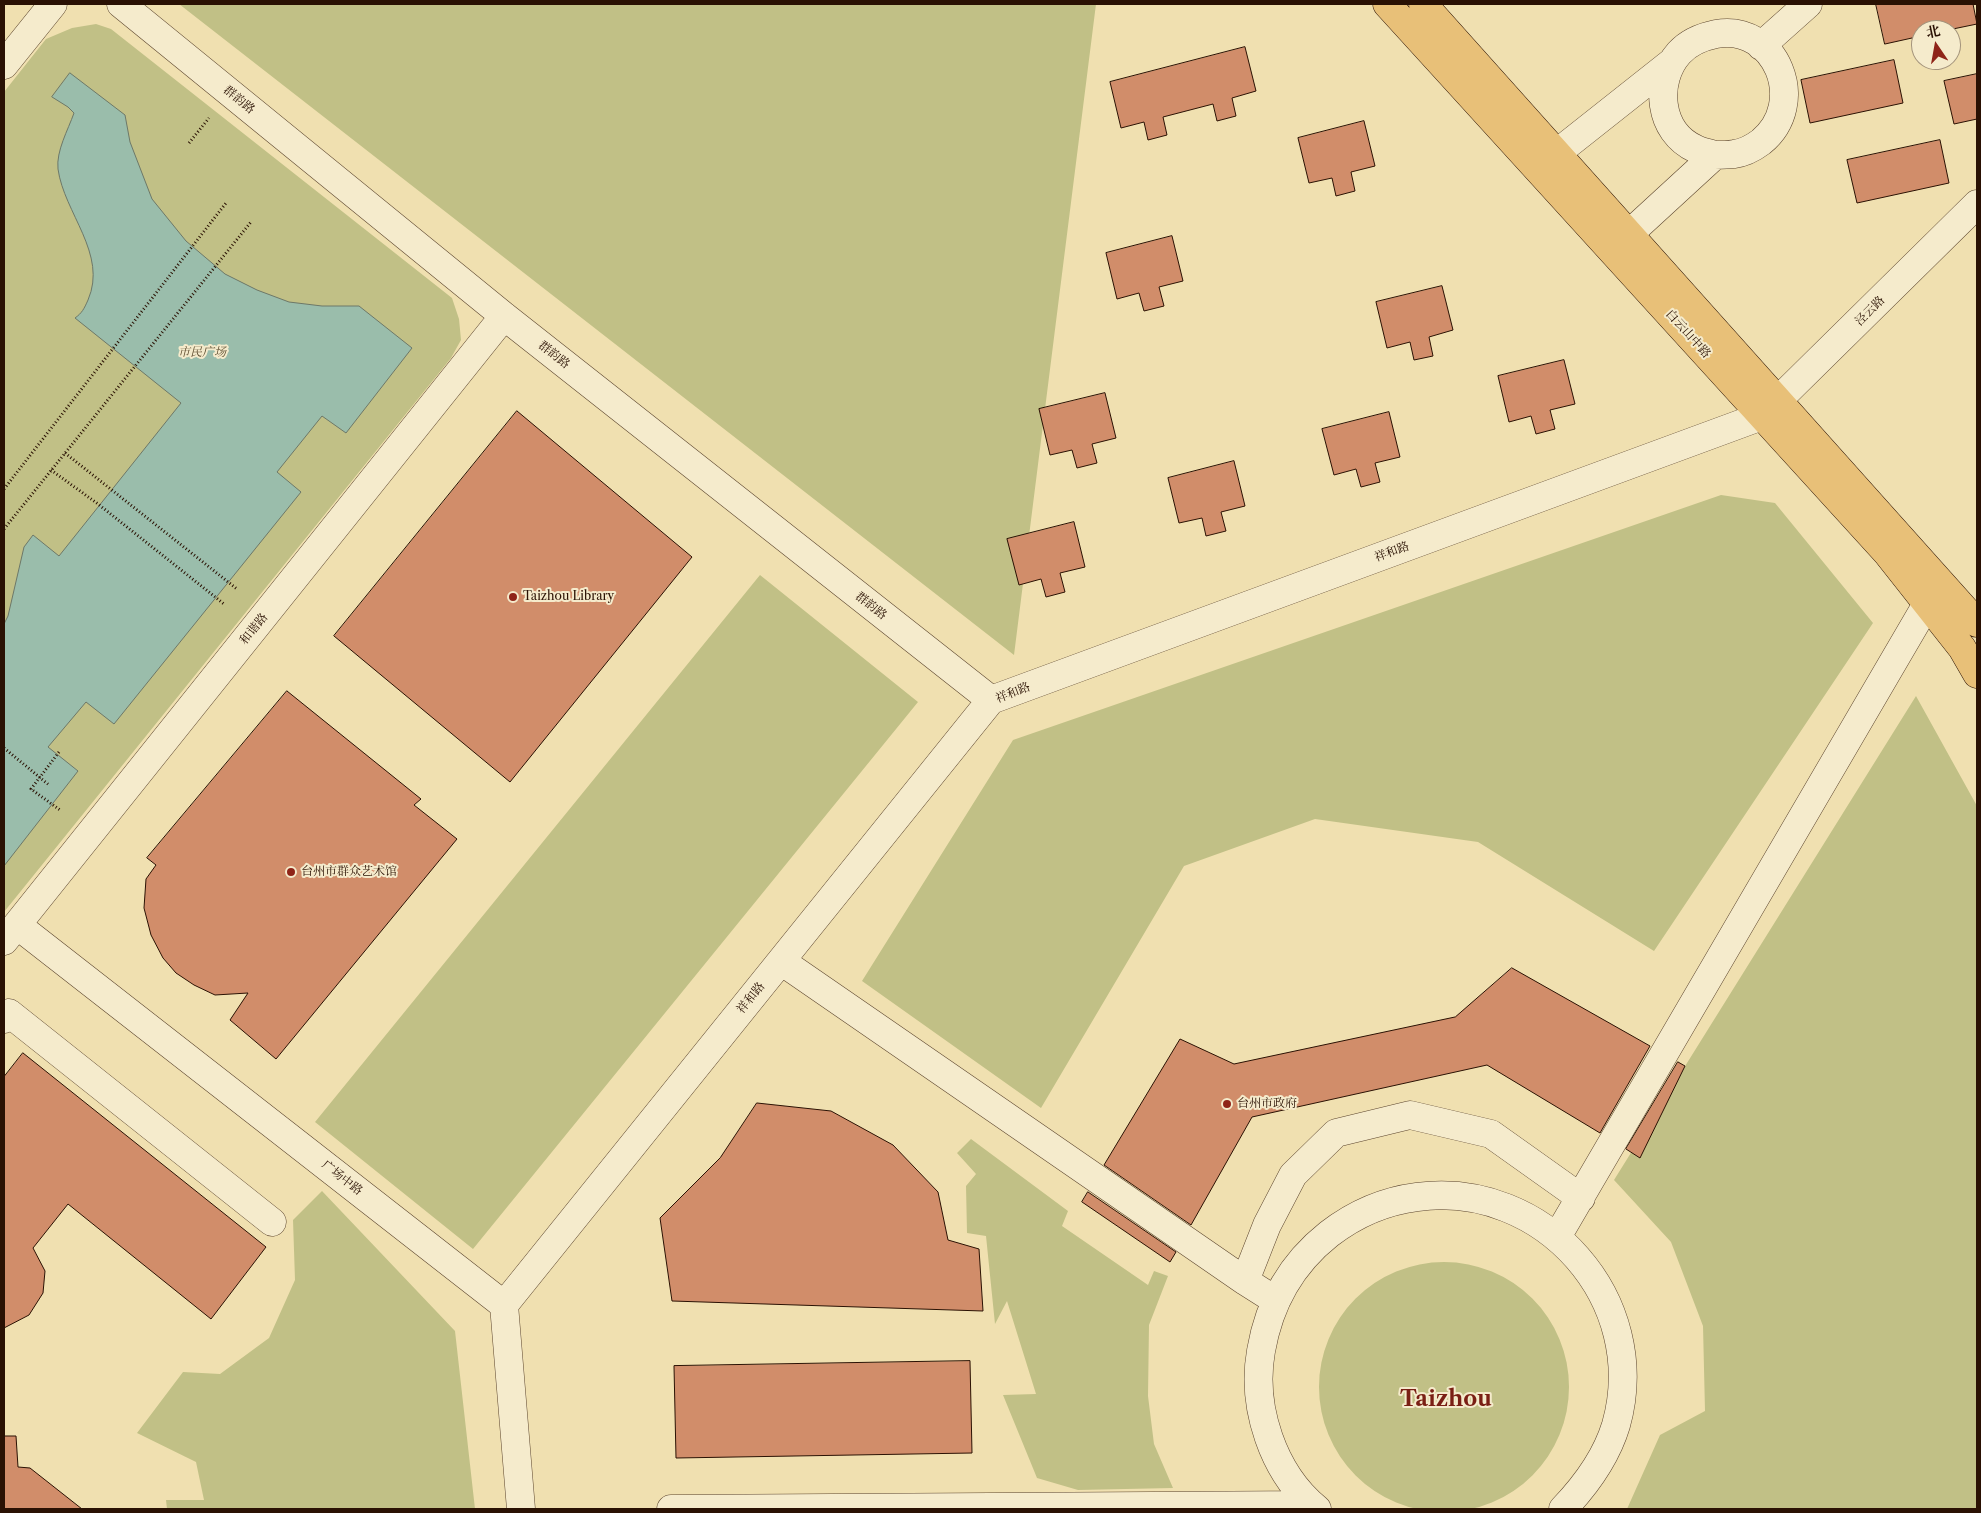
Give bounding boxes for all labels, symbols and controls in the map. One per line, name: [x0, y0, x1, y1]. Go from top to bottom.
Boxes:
north arrow: [1911, 20, 1961, 70]
text: 北: [1924, 21, 1942, 42]
street label: 群韵路: [220, 83, 258, 117]
street label: 泾云路: [1852, 293, 1888, 329]
street label: 白云山中路: [1663, 307, 1713, 361]
street label: 群韵路: [535, 338, 573, 372]
park label: 市民广场: [178, 346, 226, 360]
street label: 祥和路: [1373, 539, 1411, 565]
street label: 群韵路: [852, 589, 890, 623]
place label: Taizhou Library: [523, 590, 614, 604]
marker: Taizhou Library: [507, 591, 519, 603]
street label: 和谐路: [237, 610, 271, 648]
street label: 祥和路: [994, 680, 1032, 706]
place label: 台州市群众艺术馆: [301, 865, 397, 879]
marker: 台州市群众艺术馆: [285, 866, 297, 878]
street label: 祥和路: [734, 979, 768, 1017]
place label: 台州市政府: [1237, 1097, 1297, 1111]
marker: 台州市政府: [1221, 1098, 1233, 1110]
street label: 广场中路: [319, 1158, 365, 1198]
district label: Taizhou: [1400, 1387, 1492, 1413]

